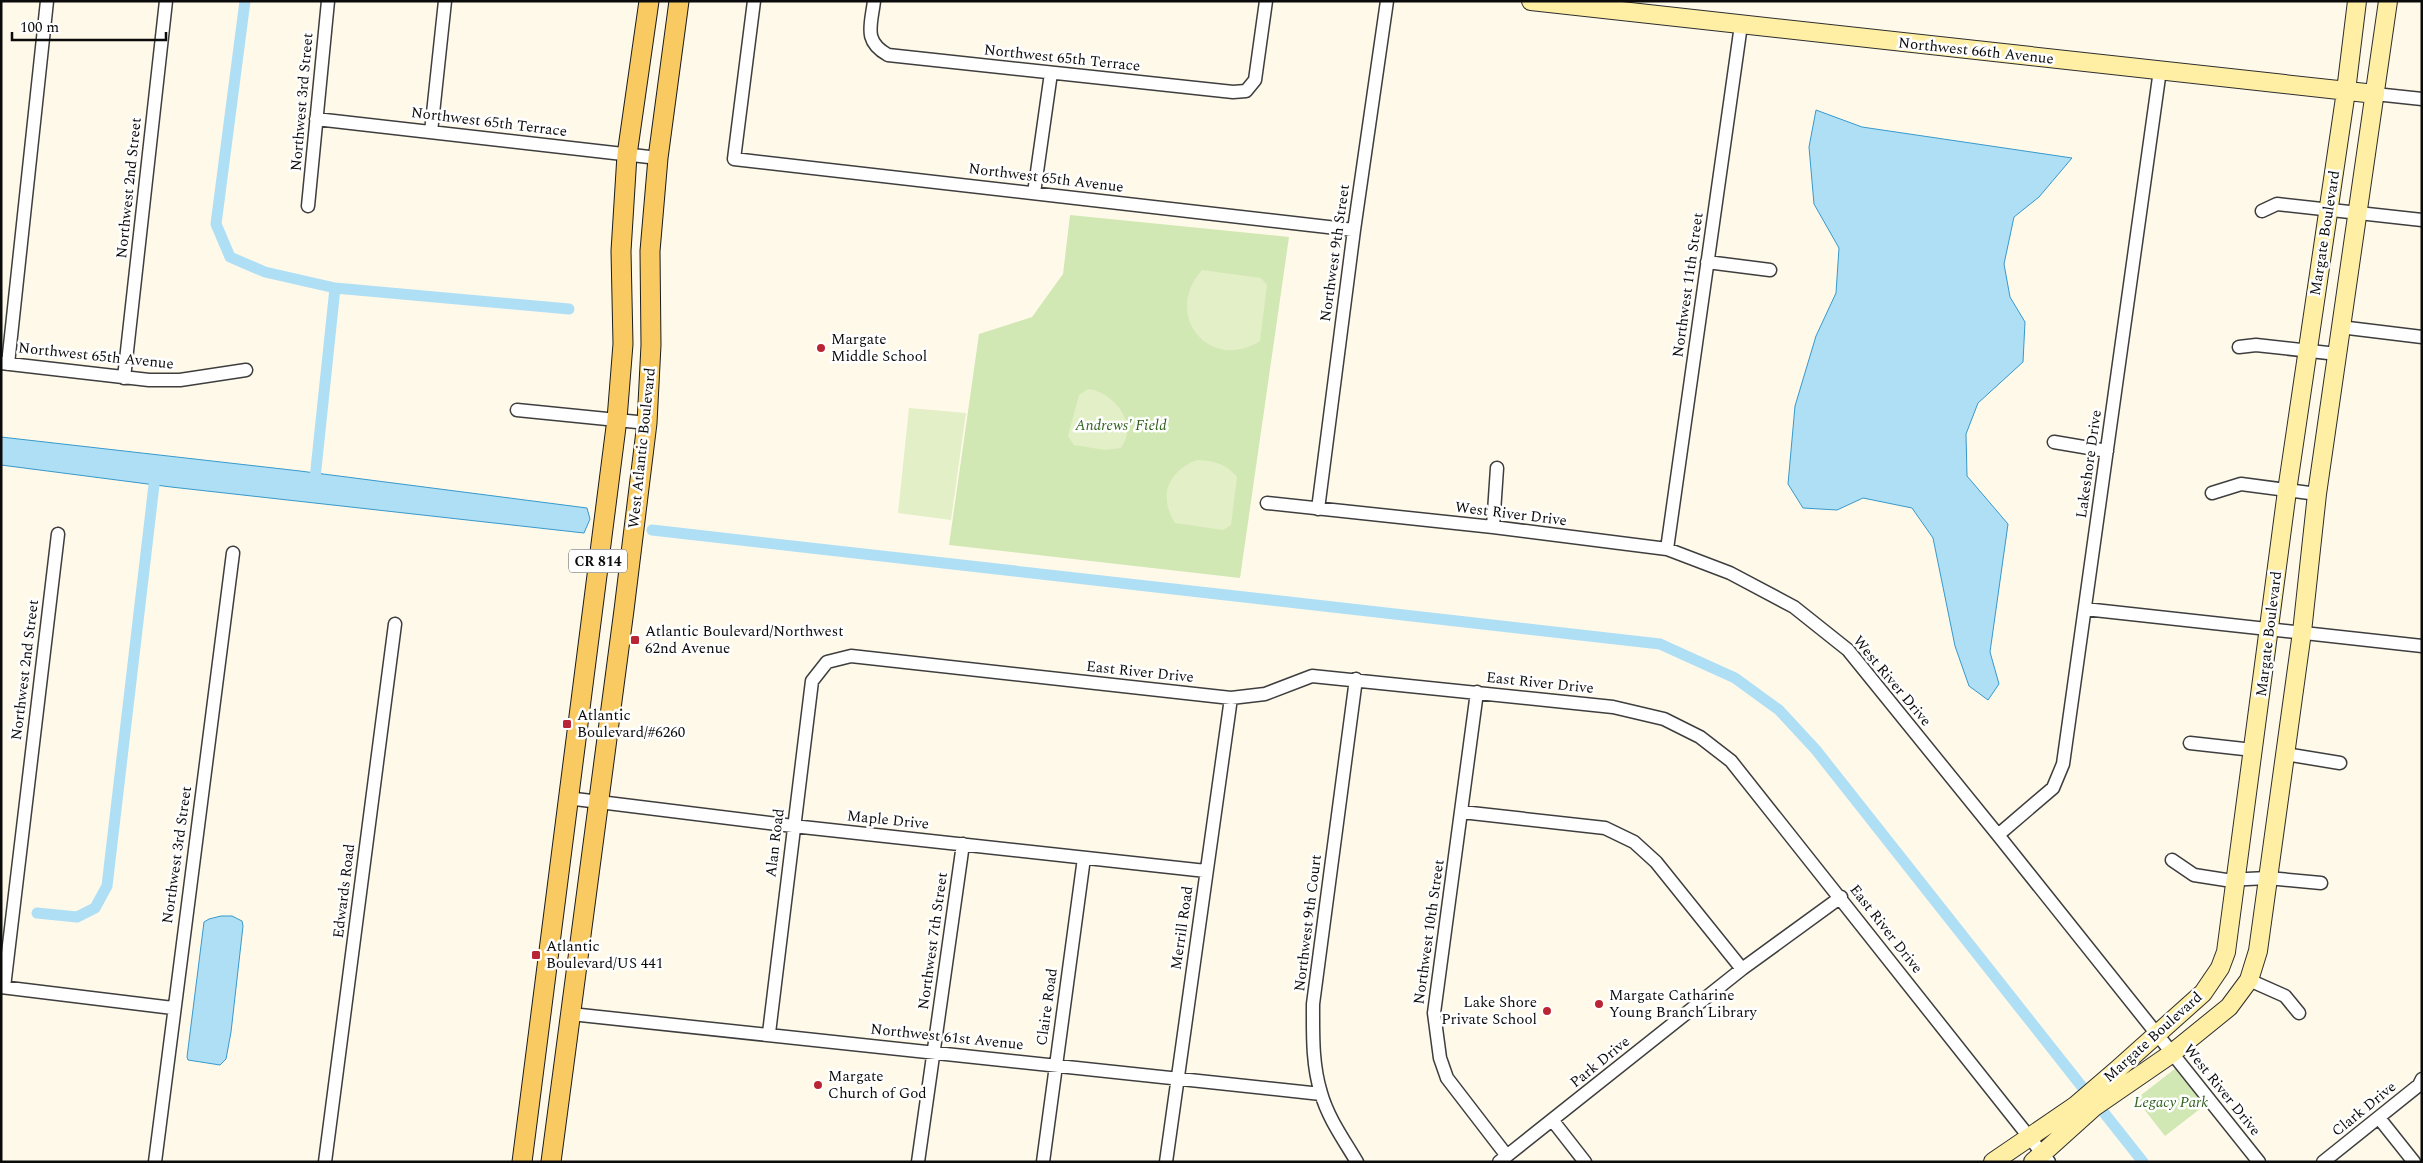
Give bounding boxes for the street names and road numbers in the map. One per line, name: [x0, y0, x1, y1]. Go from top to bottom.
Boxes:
street label: Northwest 66th Avenue: [1897, 31, 2055, 71]
street label: Northwest 3rd Street: [284, 32, 320, 172]
street label: Northwest 65th Terrace: [983, 38, 1141, 78]
street label: Northwest 65th Terrace: [410, 101, 568, 143]
street label: Northwest 2nd Street: [110, 116, 148, 260]
street label: Northwest 65th Avenue: [967, 157, 1125, 199]
street label: Margate Boulevard: [2304, 169, 2346, 297]
street label: Northwest 9th Street: [1314, 183, 1356, 323]
street label: Northwest 11th Street: [1666, 211, 1710, 359]
street label: Northwest 65th Avenue: [17, 336, 175, 376]
street label: West Atlantic Boulevard: [622, 366, 662, 530]
street label: Lakeshore Drive: [2070, 408, 2108, 520]
street label: West River Drive: [1454, 496, 1568, 532]
road number: CR 814: [569, 550, 627, 572]
street label: Margate Boulevard: [2250, 570, 2288, 698]
street label: Northwest 2nd Street: [5, 598, 45, 742]
street label: West River Drive: [1847, 630, 1937, 732]
street label: East River Drive: [1085, 655, 1195, 689]
street label: East River Drive: [1485, 666, 1595, 700]
street label: Northwest 3rd Street: [156, 785, 198, 925]
street label: Maple Drive: [846, 804, 930, 836]
street label: Alan Road: [759, 807, 791, 879]
street label: Edwards Road: [327, 842, 361, 940]
street label: Northwest 9th Court: [1288, 853, 1328, 993]
street label: Northwest 10th Street: [1407, 858, 1451, 1006]
street label: Northwest 7th Street: [912, 871, 954, 1011]
street label: East River Drive: [1844, 879, 1928, 979]
street label: Merrill Road: [1165, 884, 1199, 972]
street label: Claire Road: [1030, 967, 1064, 1047]
street label: Margate Boulevard: [2098, 986, 2208, 1088]
street label: Northwest 61st Avenue: [869, 1018, 1025, 1056]
street label: Park Drive: [1565, 1031, 1635, 1093]
street label: West River Drive: [2178, 1039, 2266, 1141]
street label: Clark Drive: [2327, 1076, 2401, 1142]

